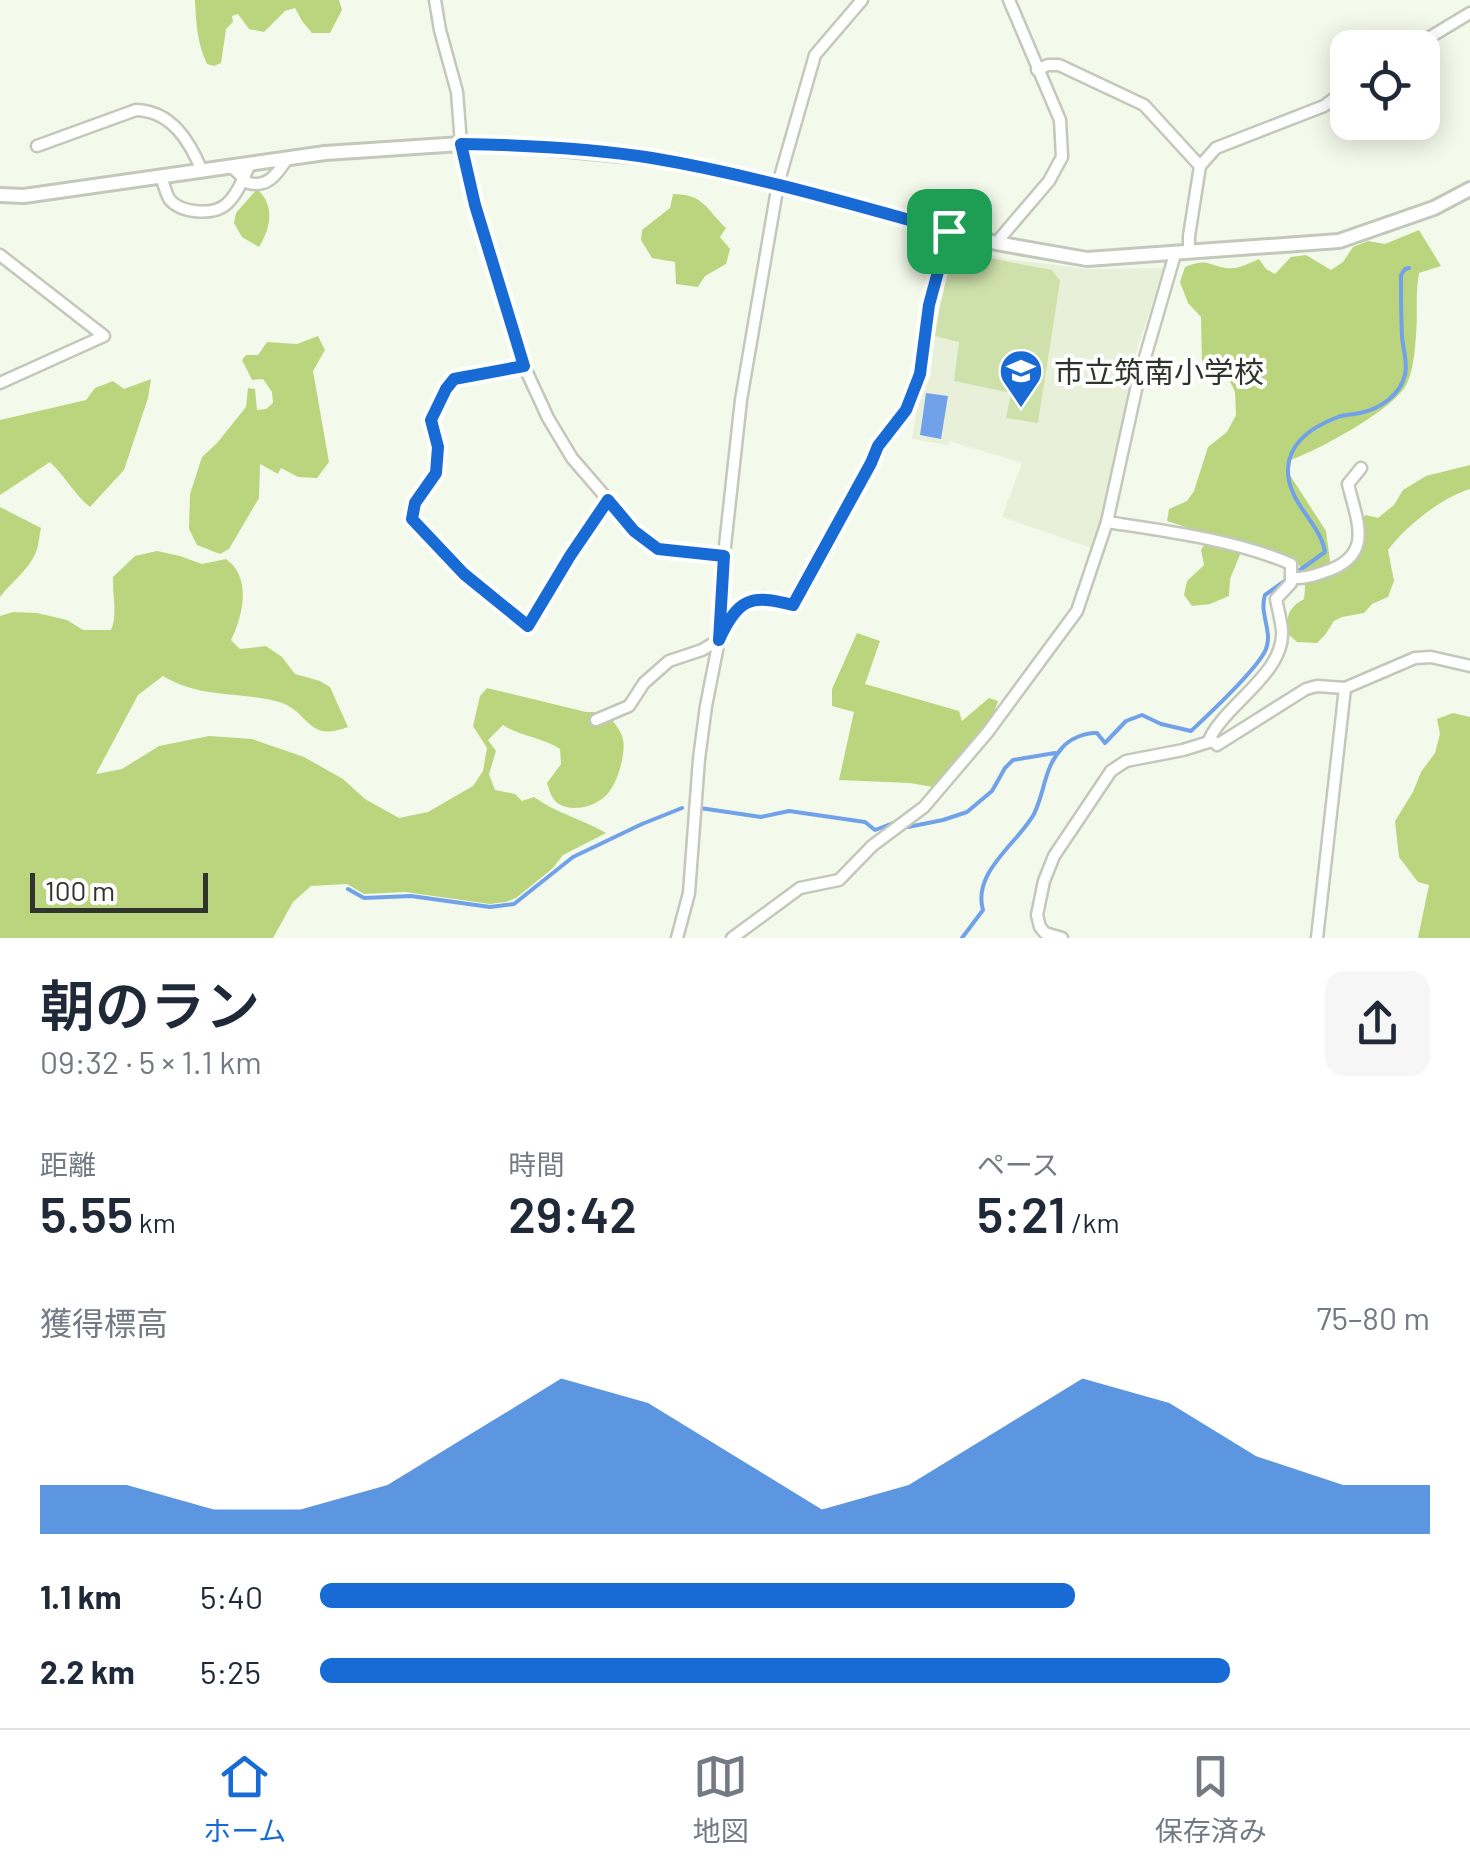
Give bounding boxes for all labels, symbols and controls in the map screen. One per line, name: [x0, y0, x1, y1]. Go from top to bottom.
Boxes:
map controls: [1330, 30, 1440, 140]
button: locate: [1330, 30, 1440, 140]
pin: [907, 189, 992, 274]
icon: arrive: [922, 204, 977, 259]
school or university icon: 市立筑南小学校: [998, 348, 1044, 409]
place label: 市立筑南小学校: [1054, 353, 1264, 389]
scale bar: [30, 868, 208, 913]
text: 100 m: [45, 873, 115, 907]
text: 朝のラン: [40, 971, 260, 1037]
button: share: [1325, 971, 1430, 1076]
text: 09:32 · 5 × 1.1 km: [40, 1042, 262, 1080]
text: 距離: [40, 1147, 96, 1181]
text: 時間: [508, 1147, 564, 1181]
text: ペース: [977, 1147, 1059, 1181]
text: 5.55: [40, 1183, 133, 1243]
text: 29:42: [508, 1183, 637, 1243]
text: 5:21: [977, 1183, 1066, 1243]
text: km: [133, 1205, 176, 1239]
text: /km: [1066, 1205, 1120, 1239]
text: 75–80 m: [1316, 1298, 1430, 1336]
text: 獲得標高: [40, 1303, 168, 1341]
text: 1.1 km: [40, 1577, 121, 1615]
text: 5:40: [200, 1577, 263, 1615]
text: 2.2 km: [40, 1652, 135, 1690]
text: 5:25: [200, 1652, 261, 1690]
tab: ホーム: [203, 1749, 286, 1849]
tab: 地図: [693, 1749, 749, 1849]
tab: 保存済み: [1155, 1749, 1267, 1849]

